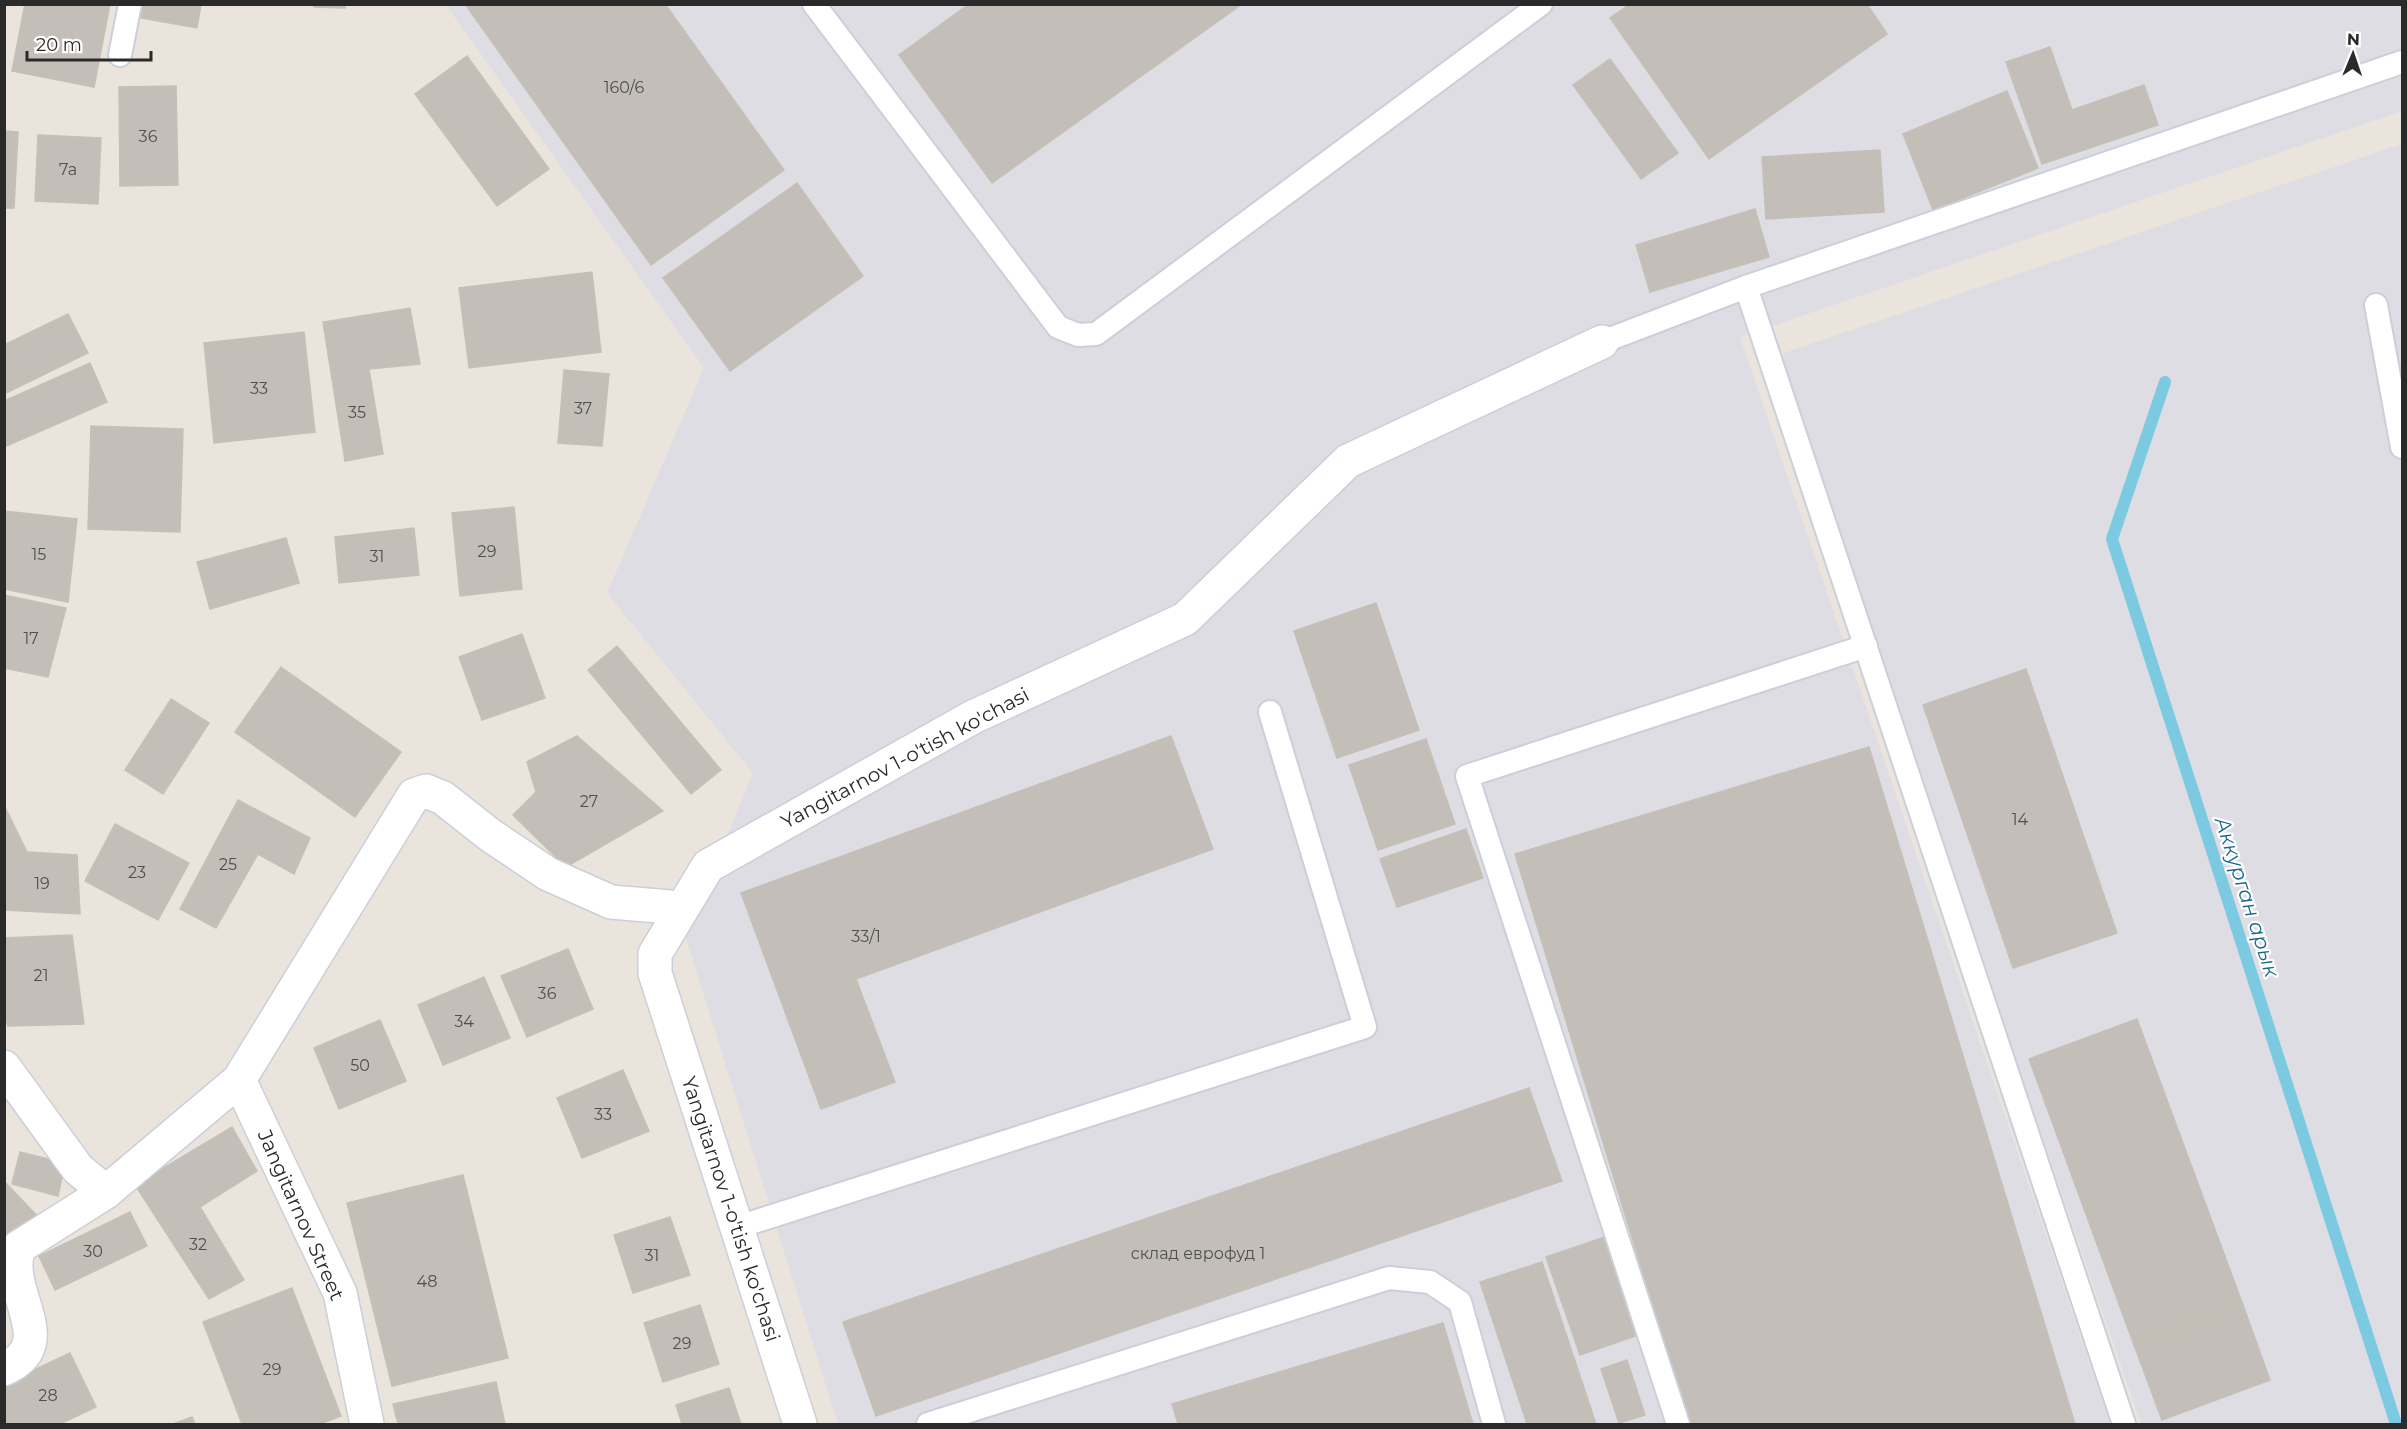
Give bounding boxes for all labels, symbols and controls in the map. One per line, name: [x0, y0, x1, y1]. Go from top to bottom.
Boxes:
scale bar: [27, 24, 152, 62]
north arrow: [2323, 24, 2383, 84]
text: N: [2347, 30, 2360, 49]
text: 20 m: [36, 34, 82, 56]
house number: 160/6: [604, 78, 645, 97]
house number: 36: [139, 127, 158, 146]
house number: 7a: [59, 160, 77, 179]
house number: 33: [250, 379, 268, 398]
house number: 37: [574, 399, 592, 418]
house number: 35: [348, 403, 366, 422]
house number: 29: [478, 542, 496, 561]
house number: 15: [32, 545, 46, 564]
house number: 31: [370, 547, 384, 566]
house number: 17: [23, 629, 39, 648]
street label: Yangitarnov 1-o'tish ko'chasi: [777, 682, 1033, 834]
house number: 27: [580, 792, 598, 811]
house number: 14: [2012, 810, 2029, 829]
water label: Аккурган арык: [2209, 813, 2285, 981]
house number: 25: [219, 855, 237, 874]
house number: 23: [128, 863, 146, 882]
house number: 19: [34, 874, 50, 893]
house number: 33/1: [851, 927, 881, 946]
house number: 21: [34, 966, 48, 985]
house number: 36: [538, 984, 557, 1003]
house number: 34: [454, 1012, 474, 1031]
house number: 50: [350, 1056, 370, 1075]
street label: Yangitarnov 1-o'tish ko'chasi: [677, 1073, 785, 1345]
house number: 33: [594, 1105, 612, 1124]
street label: Jangitarnov Street: [252, 1125, 349, 1304]
house number: 32: [189, 1235, 207, 1254]
house number: 30: [83, 1242, 103, 1261]
house number: склад еврофуд 1: [1131, 1244, 1265, 1263]
house number: 31: [645, 1246, 659, 1265]
house number: 48: [417, 1272, 437, 1291]
house number: 29: [673, 1334, 691, 1353]
house number: 29: [263, 1360, 281, 1379]
house number: 28: [38, 1386, 58, 1405]

